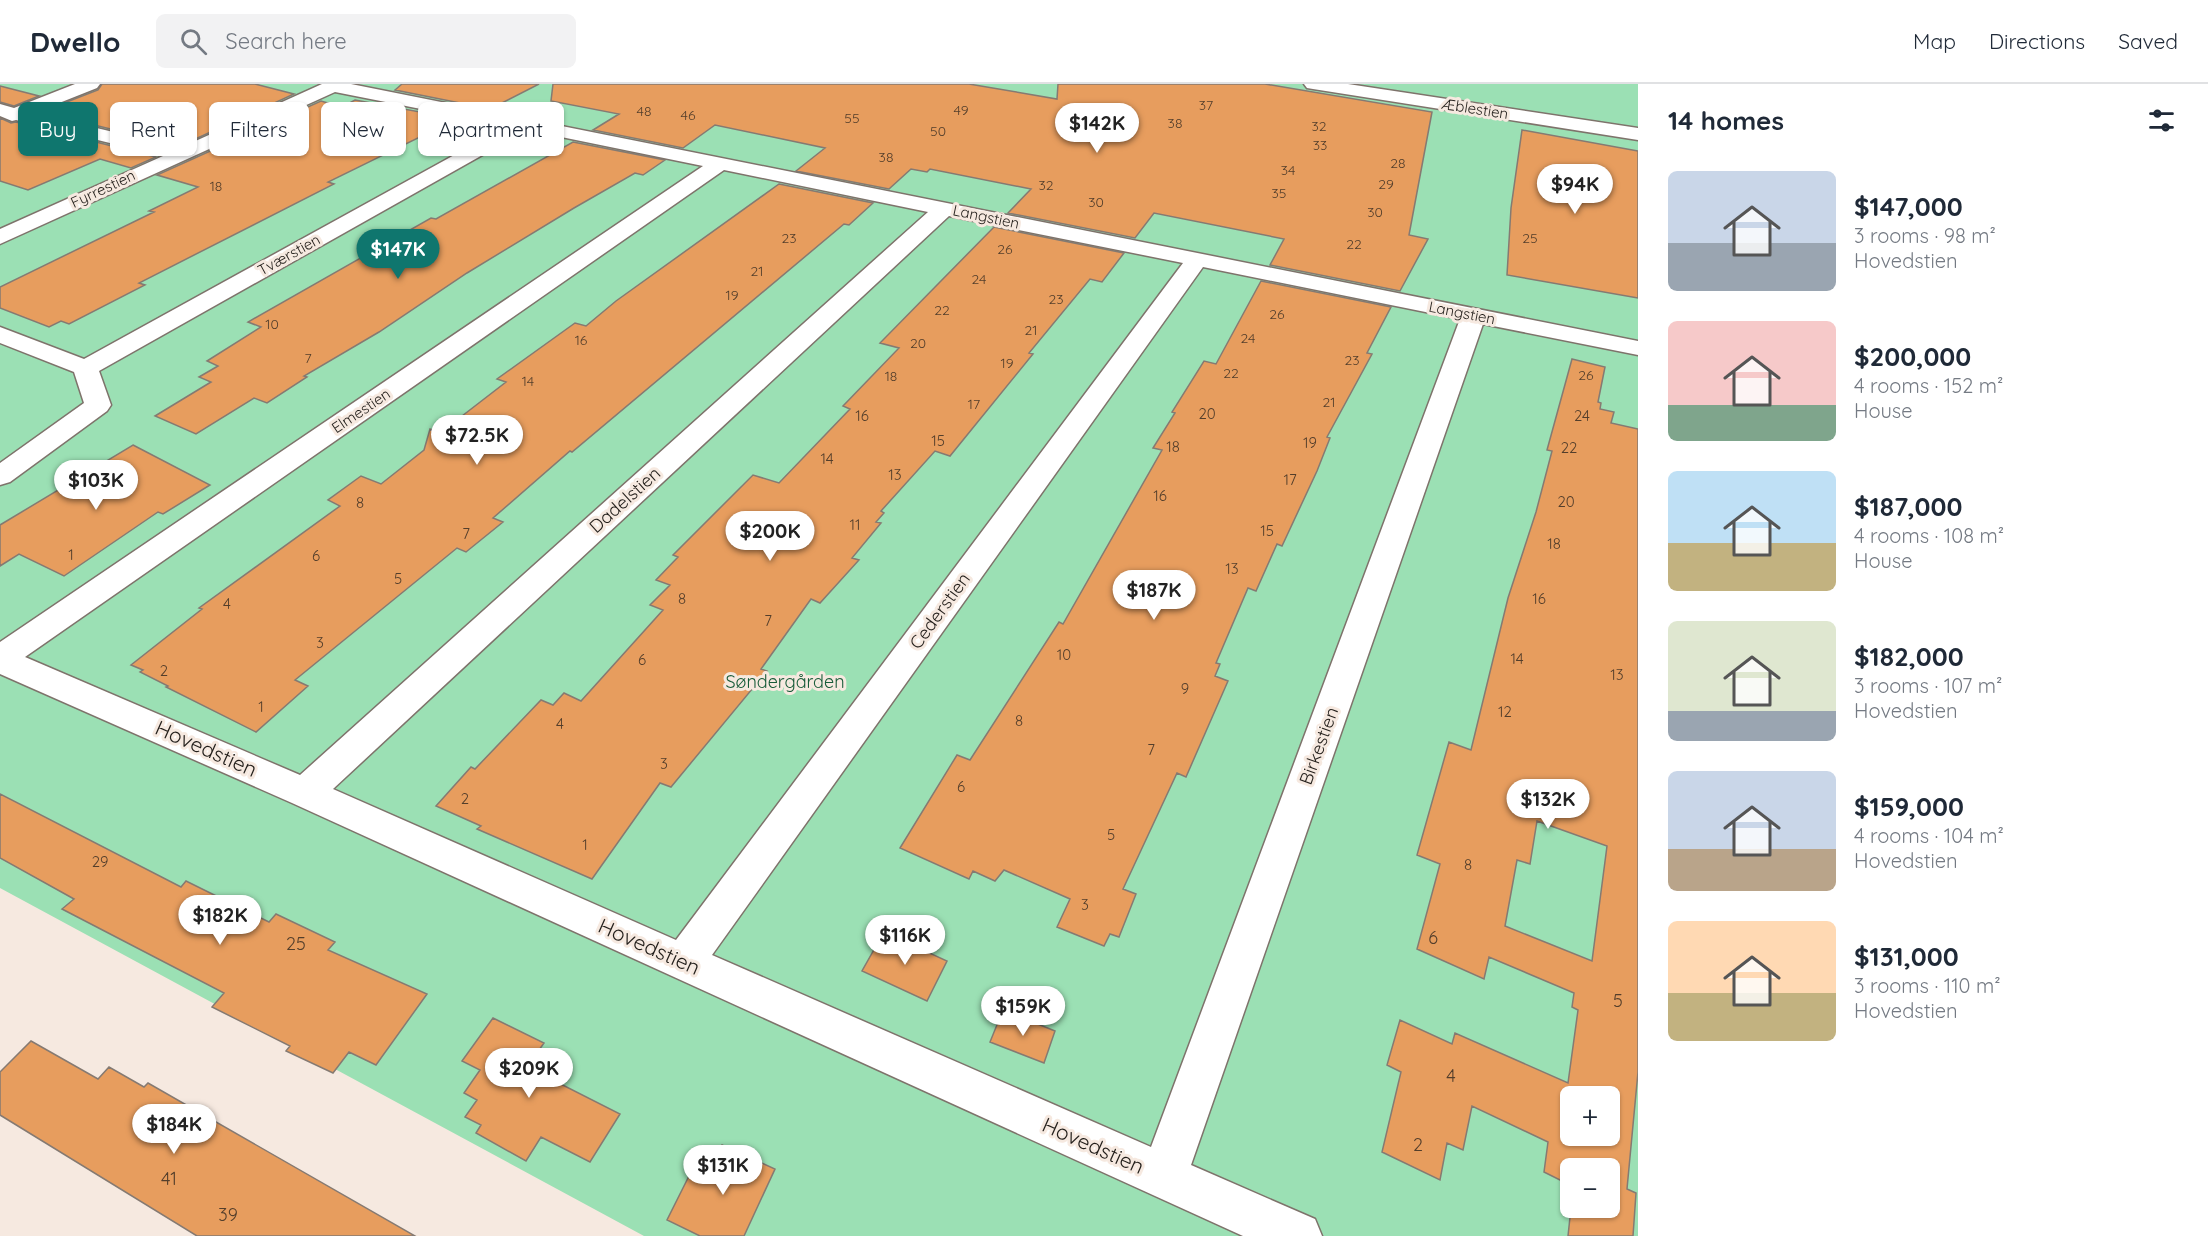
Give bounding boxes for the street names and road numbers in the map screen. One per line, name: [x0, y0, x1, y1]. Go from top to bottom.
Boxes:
street label: Æblestien: [1440, 94, 1510, 123]
street label: Fyrrestien: [67, 165, 138, 212]
street label: Langstien: [951, 200, 1021, 233]
street label: Tværstien: [254, 230, 323, 280]
street label: Langstien: [1427, 297, 1497, 328]
street label: Elmestien: [328, 384, 394, 437]
street label: Dadelstien: [584, 462, 665, 538]
street label: Cederstien: [904, 568, 975, 653]
street label: Birkestien: [1294, 704, 1343, 788]
street label: Hovedstien: [151, 714, 261, 782]
street label: Hovedstien: [594, 912, 704, 980]
street label: Hovedstien: [1038, 1111, 1148, 1179]

